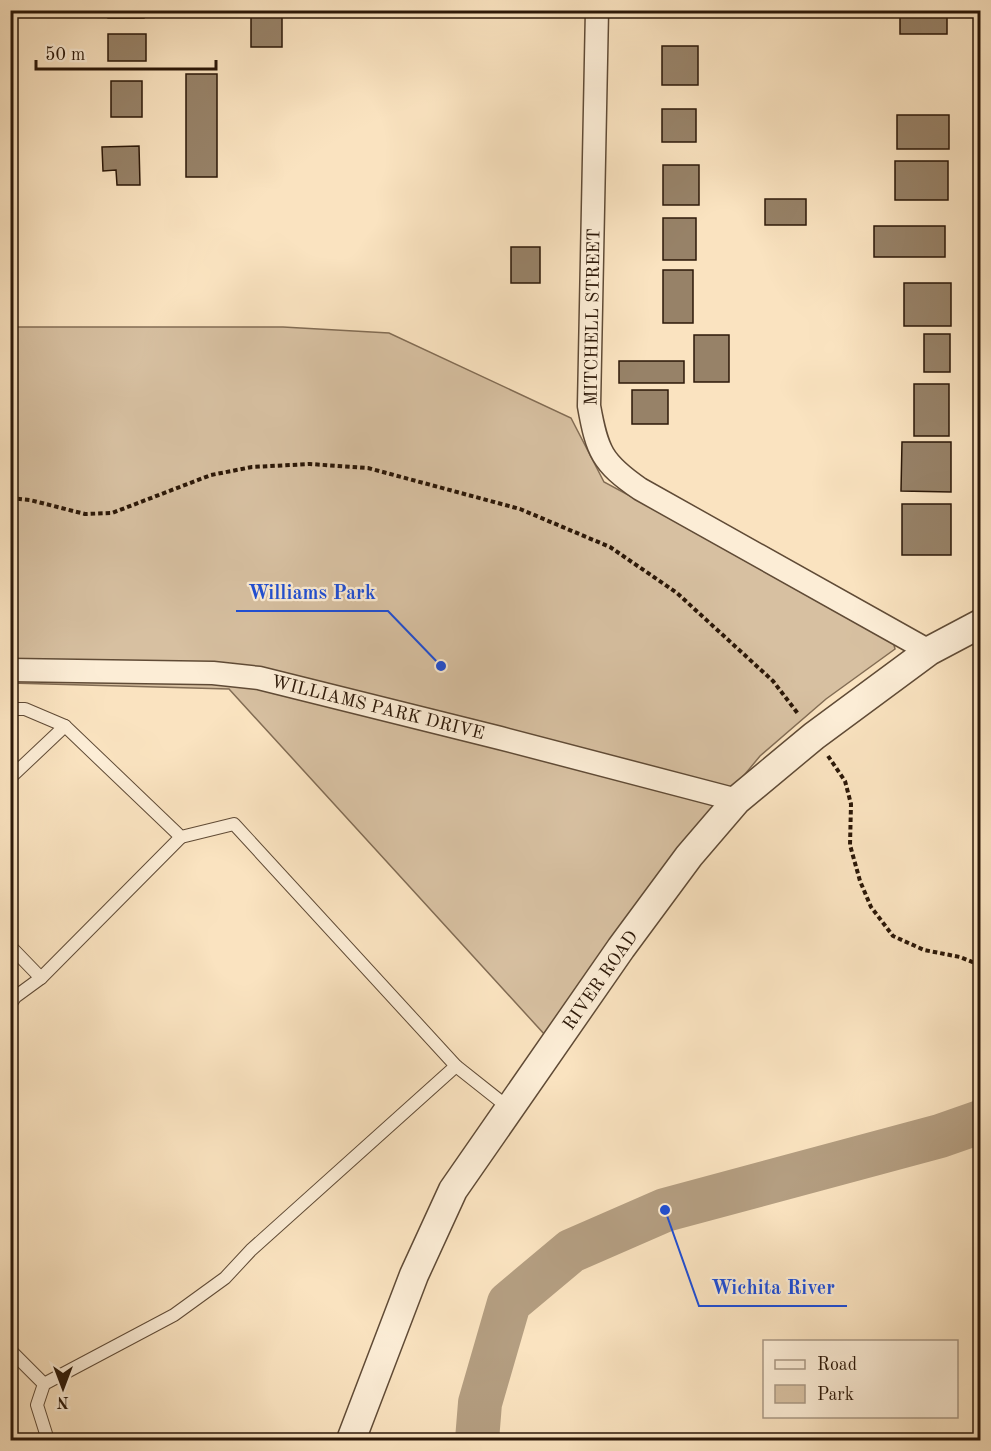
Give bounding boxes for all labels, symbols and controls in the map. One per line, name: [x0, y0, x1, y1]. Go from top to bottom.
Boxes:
scale bar: [36, 33, 216, 71]
text: 50 m: [45, 46, 85, 64]
street label: MITCHELL STREET: [582, 228, 604, 406]
callout: Williams Park: [236, 573, 388, 611]
text: Williams Park: [248, 584, 376, 604]
street label: WILLIAMS PARK DRIVE: [269, 673, 486, 743]
street label: RIVER ROAD: [560, 928, 642, 1033]
callout: Wichita River: [699, 1268, 847, 1306]
text: Wichita River: [711, 1279, 835, 1299]
legend: [763, 1340, 958, 1418]
text: Road: [817, 1356, 857, 1374]
north arrow: [33, 1358, 93, 1418]
text: Park: [817, 1386, 854, 1404]
text: N: [56, 1393, 69, 1409]

